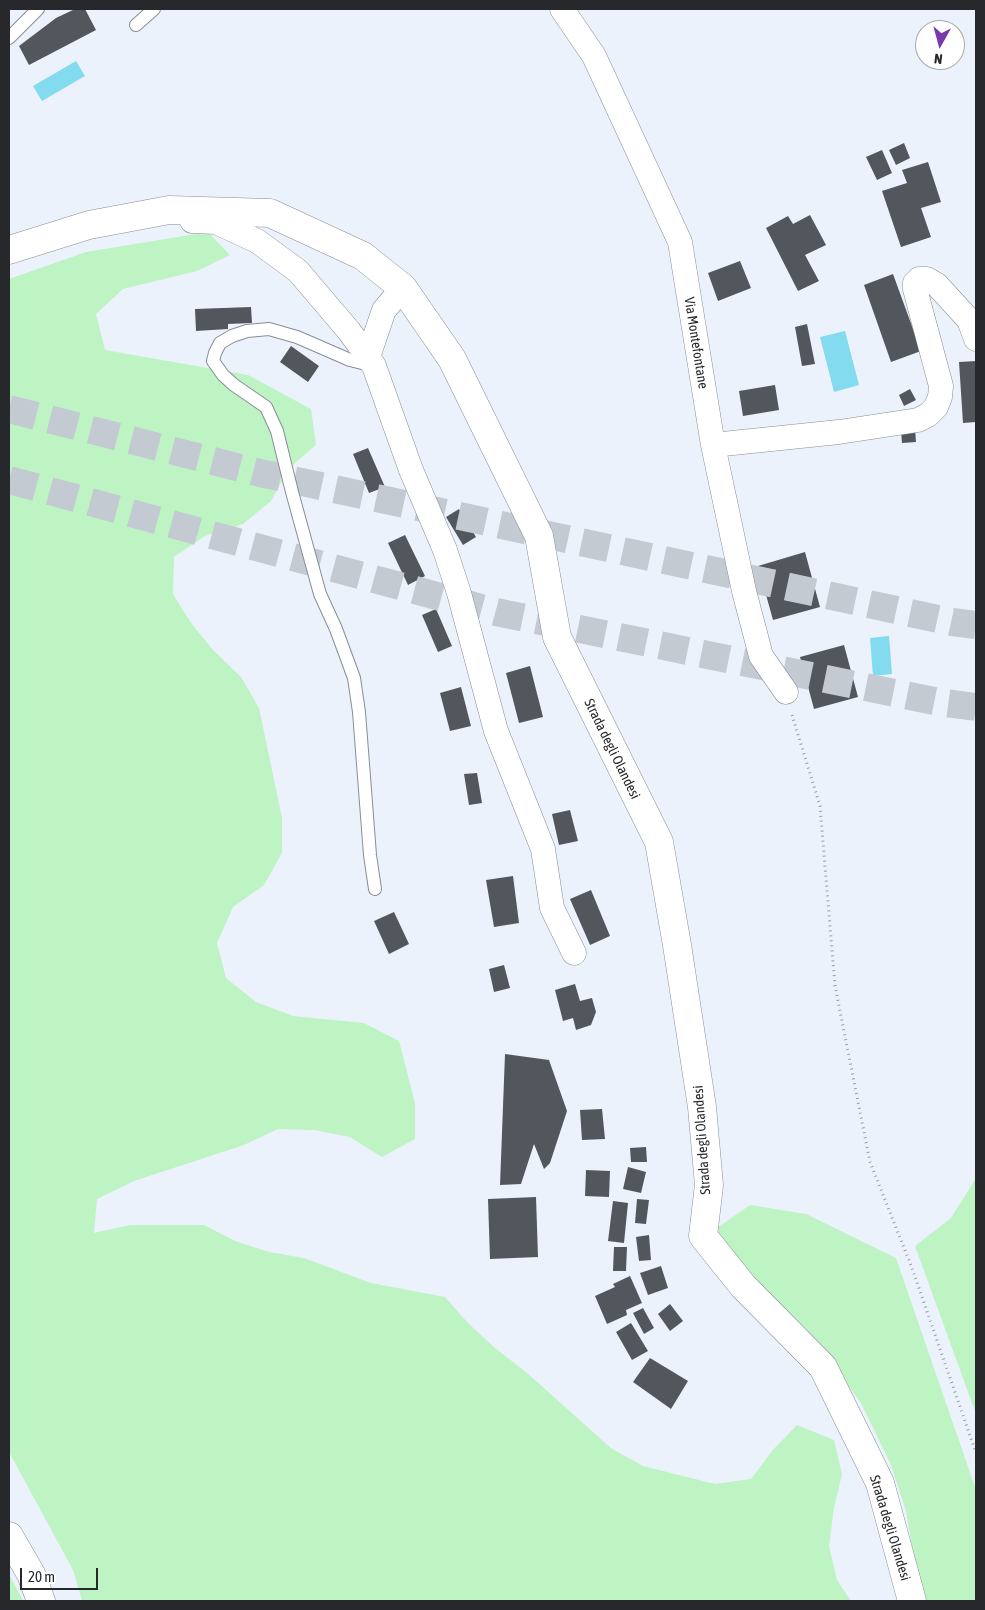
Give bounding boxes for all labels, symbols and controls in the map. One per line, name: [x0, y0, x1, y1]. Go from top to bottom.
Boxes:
north arrow: [915, 20, 965, 70]
text: N: [933, 50, 943, 67]
street label: Via Montefontane: [680, 296, 712, 390]
street label: Strada degli Olandesi: [580, 696, 644, 802]
street label: Strada degli Olandesi: [690, 1085, 714, 1195]
street label: Strada degli Olandesi: [866, 1473, 914, 1583]
scale bar: [22, 1558, 100, 1590]
text: 20 m: [28, 1568, 55, 1585]

